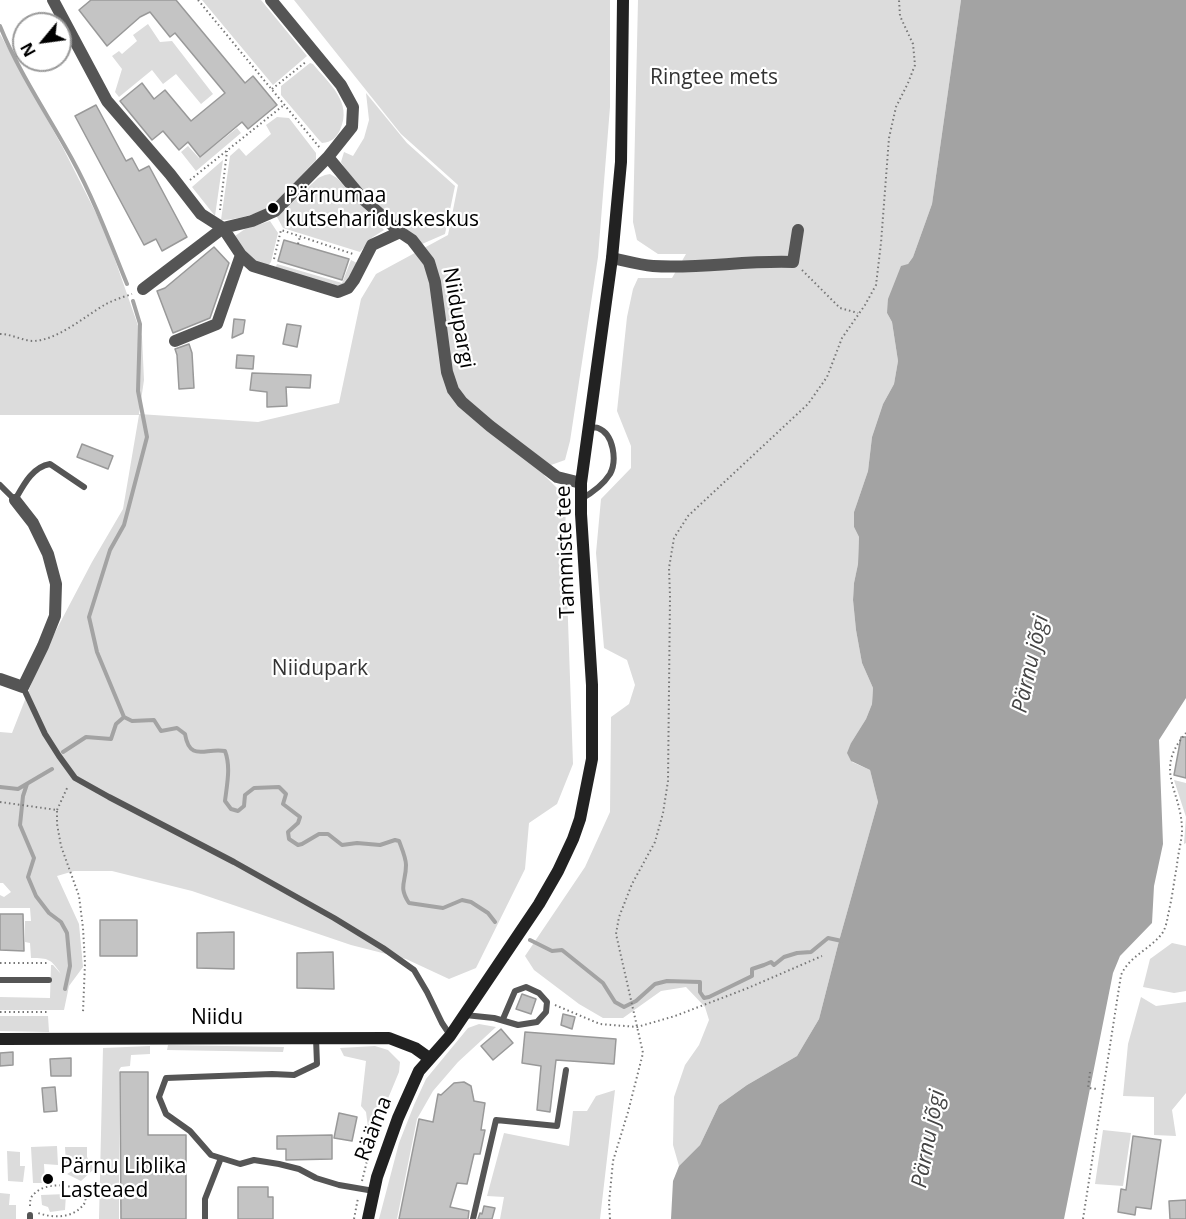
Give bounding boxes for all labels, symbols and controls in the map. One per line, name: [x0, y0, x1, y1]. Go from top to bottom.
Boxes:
north arrow: [12, 12, 72, 72]
text: N: [15, 39, 41, 61]
park label: Ringtee mets: [650, 65, 778, 91]
place label: Pärnumaa kutsehariduskeskus: [285, 183, 479, 233]
marker: Pärnumaa kutsehariduskeskus: [266, 201, 280, 215]
street label: Niidupargi: [437, 266, 479, 370]
street label: Tammiste tee: [551, 485, 581, 619]
water label: Pärnu jõgi: [1007, 613, 1055, 715]
park label: Niidupark: [272, 656, 368, 682]
street label: Niidu: [191, 1005, 243, 1031]
water label: Pärnu jõgi: [907, 1088, 951, 1190]
street label: Rääma: [350, 1093, 398, 1165]
place label: Pärnu Liblika Lasteaed: [60, 1154, 187, 1204]
marker: Pärnu Liblika Lasteaed: [41, 1172, 55, 1186]

